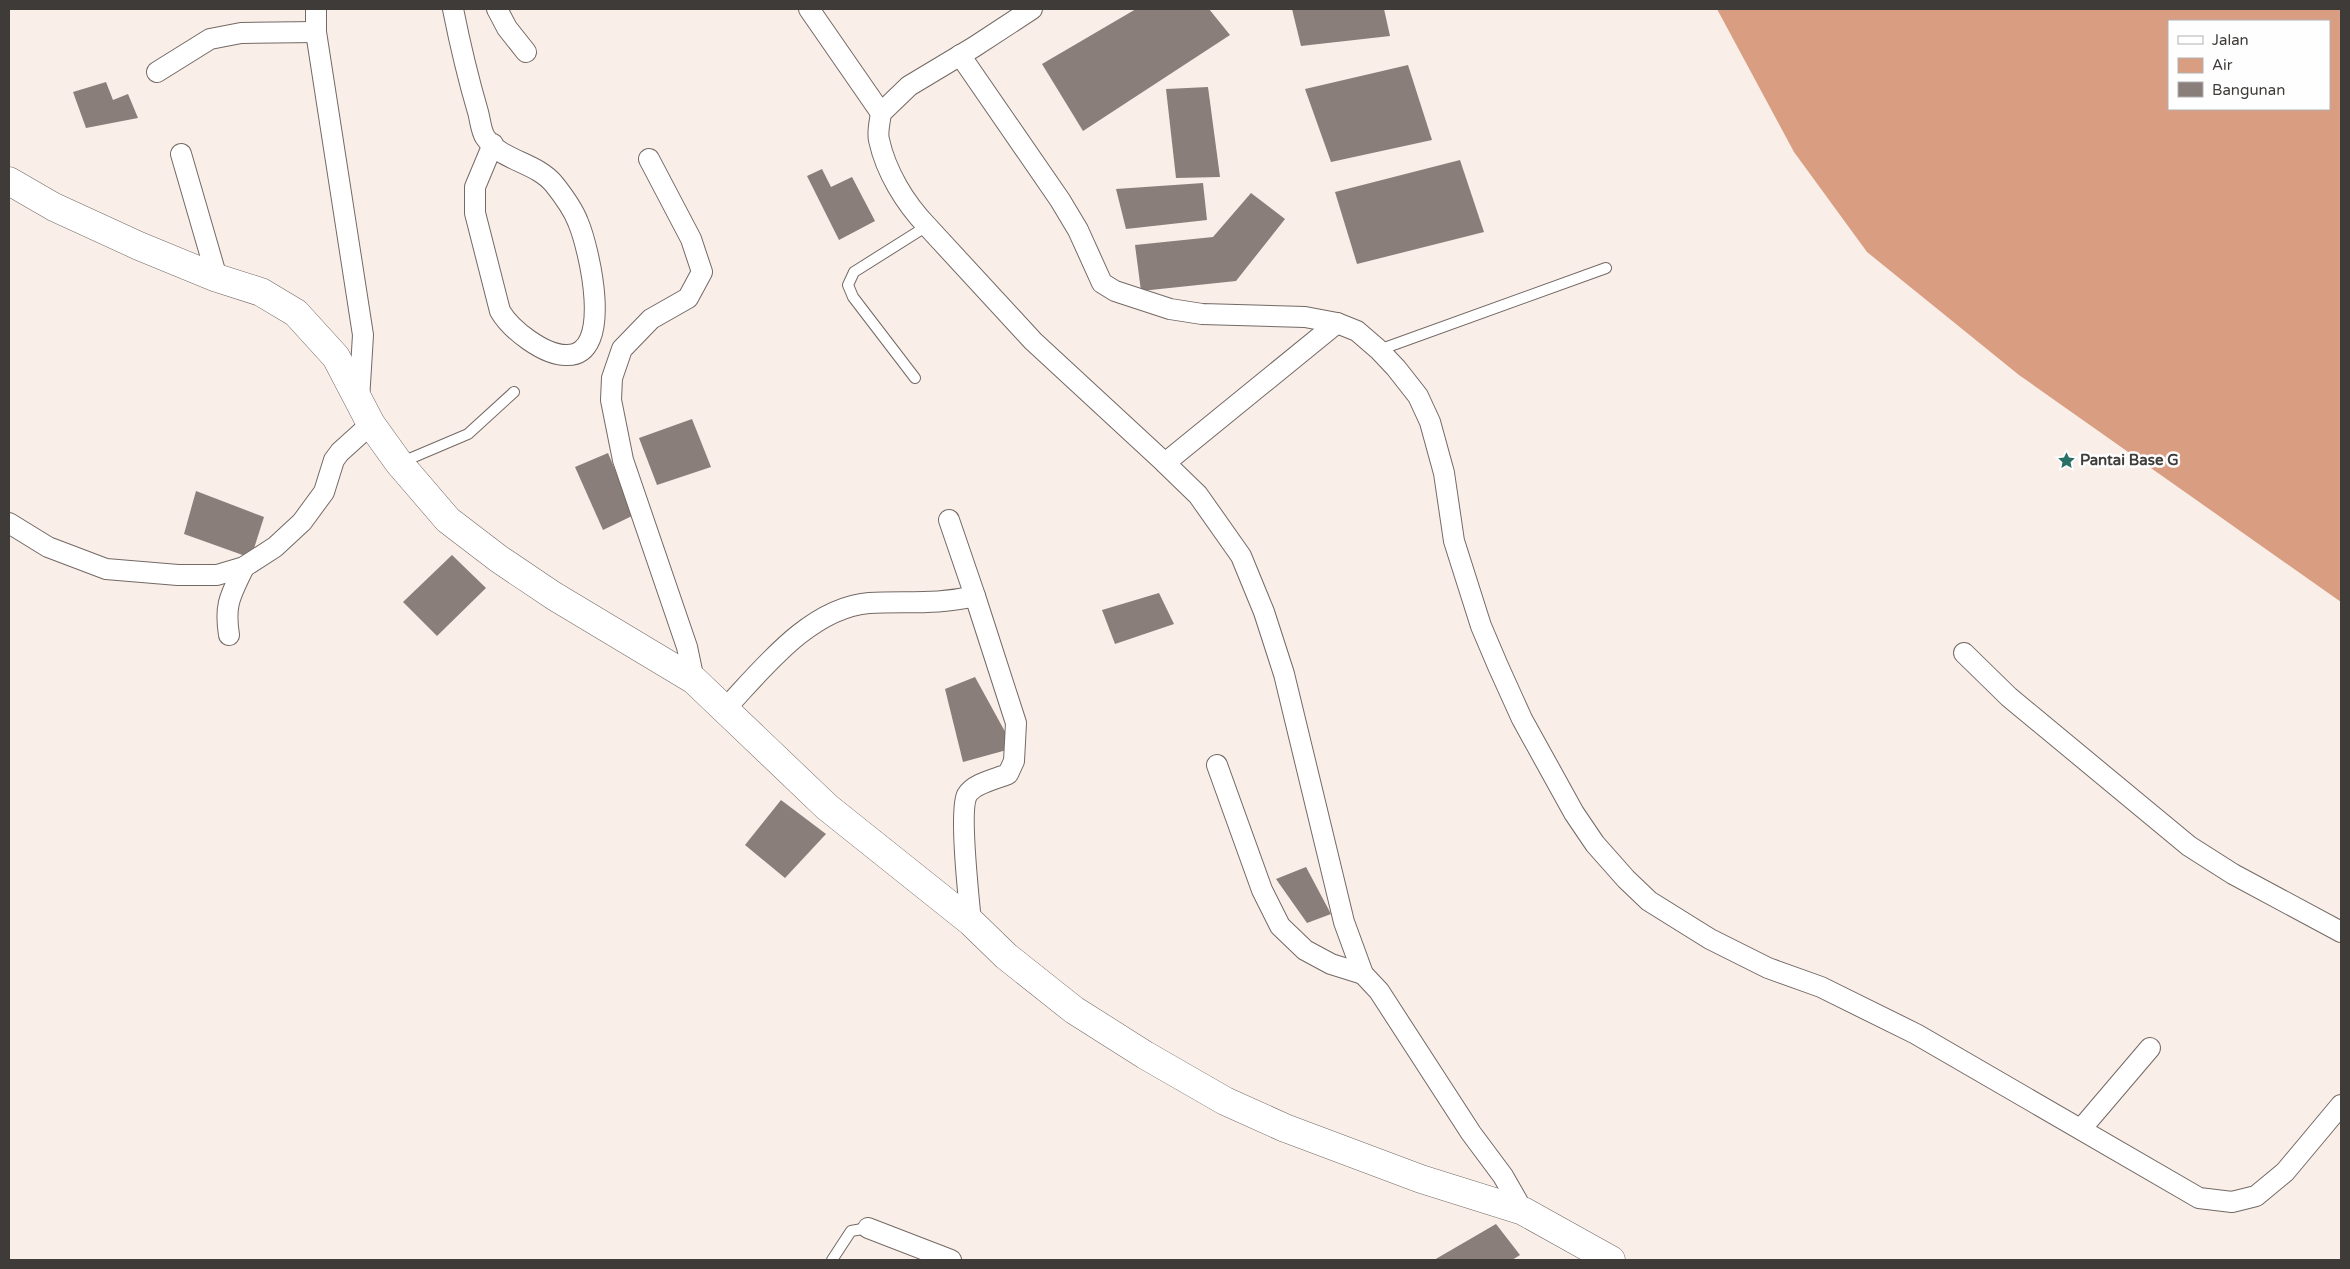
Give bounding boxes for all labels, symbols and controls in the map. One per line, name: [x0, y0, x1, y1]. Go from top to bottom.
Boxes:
legend: [2168, 20, 2330, 110]
text: Jalan: [2212, 31, 2249, 49]
text: Air: [2212, 56, 2233, 74]
text: Bangunan: [2212, 81, 2285, 99]
place icon: Pantai Base G: [2056, 450, 2076, 470]
place label: Pantai Base G: [2080, 451, 2179, 469]

